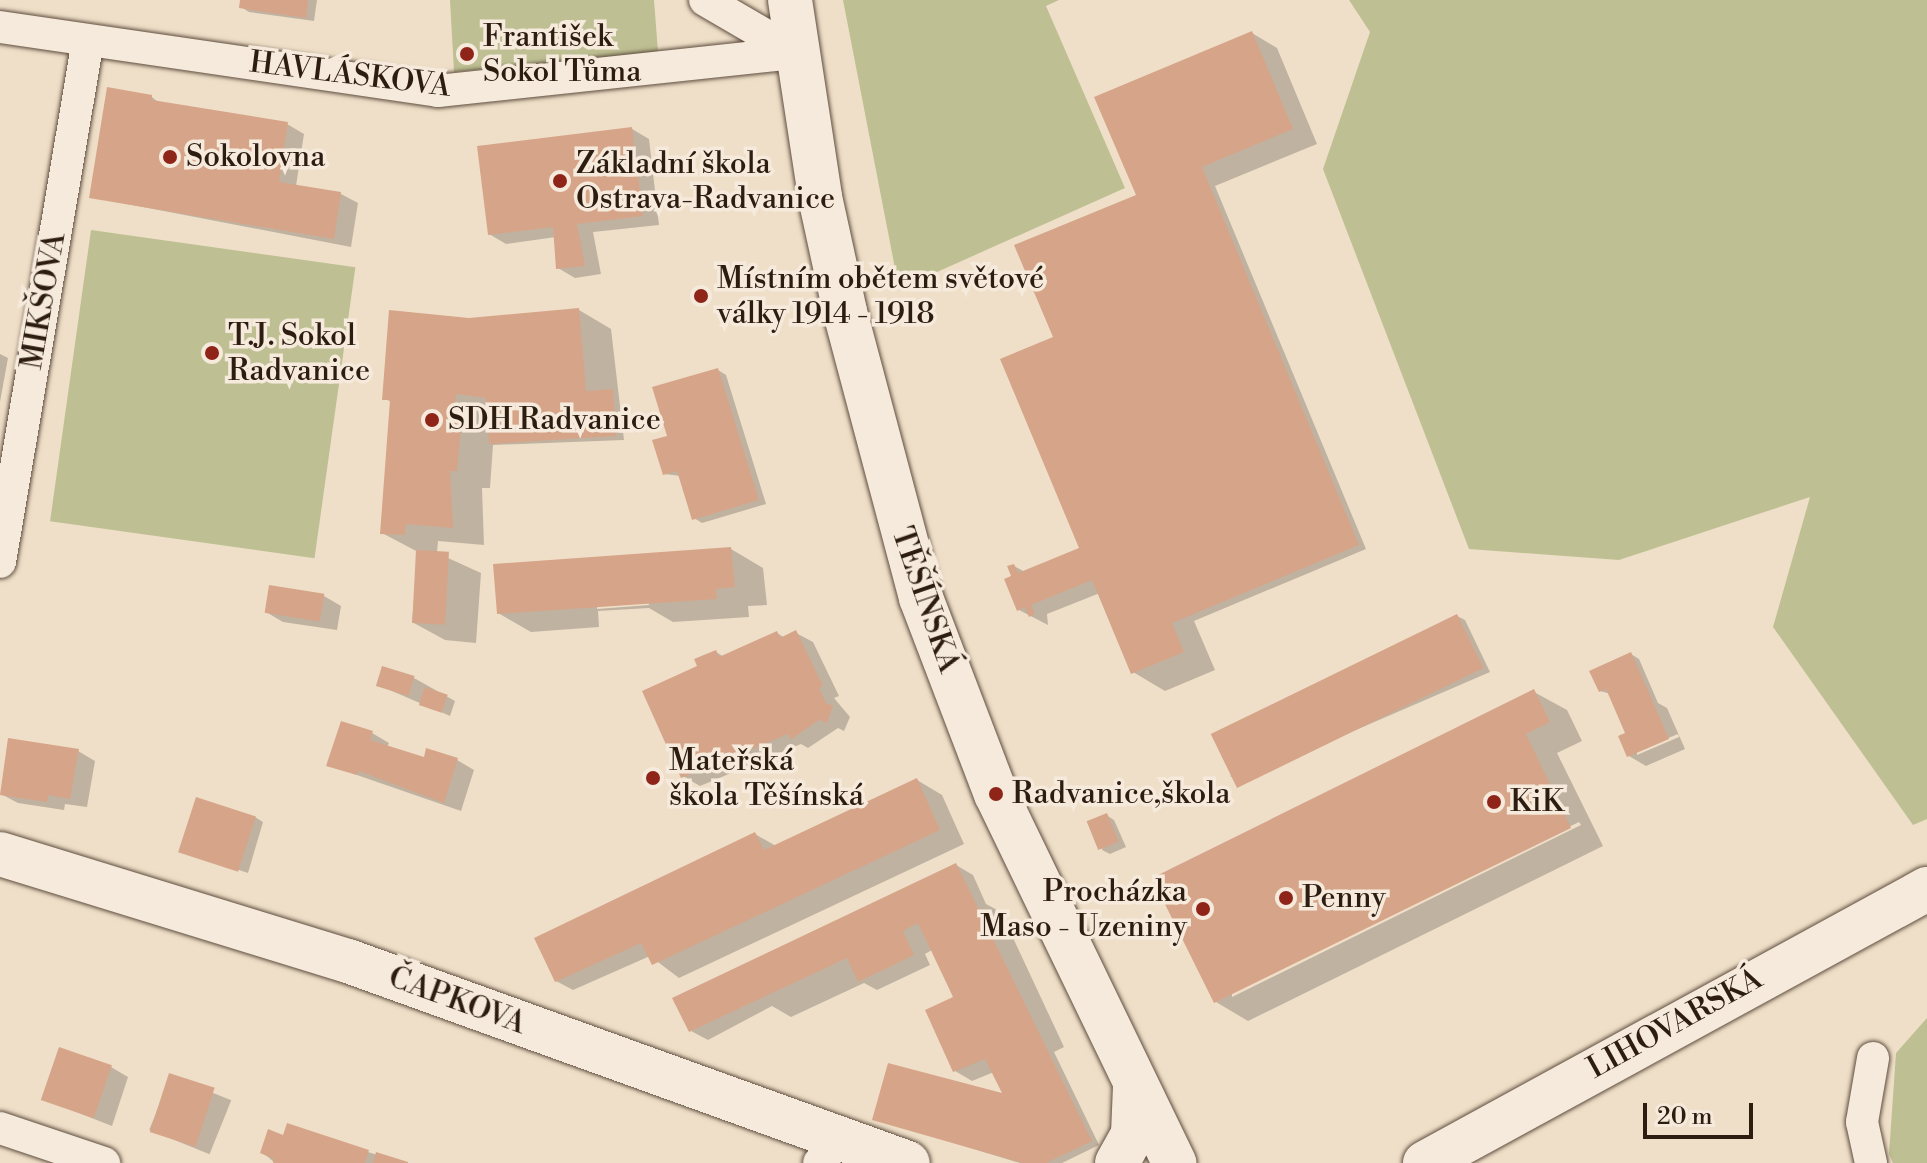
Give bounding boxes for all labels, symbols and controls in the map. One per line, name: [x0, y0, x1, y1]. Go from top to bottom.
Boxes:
place label: František Sokol Tůma: [483, 19, 641, 90]
street label: HAVLÁSKOVA: [247, 45, 453, 105]
marker: František Sokol Tůma: [458, 45, 476, 63]
place label: Sokolovna: [186, 139, 325, 175]
place label: Základní škola Ostrava-Radvanice: [576, 146, 835, 216]
marker: Sokolovna: [161, 148, 179, 166]
marker: Základní škola Ostrava-Radvanice: [551, 172, 569, 190]
street label: MIKŠOVA: [14, 230, 74, 372]
place label: Místním obětem světové války 1914 - 1918: [717, 261, 1044, 332]
marker: Místním obětem světové války 1914 - 1918: [692, 287, 710, 305]
place label: T.J. Sokol Radvanice: [228, 318, 370, 388]
marker: T.J. Sokol Radvanice: [203, 344, 221, 362]
place label: SDH Radvanice: [448, 402, 661, 438]
marker: SDH Radvanice: [423, 411, 441, 429]
street label: TĚŠÍNSKÁ: [883, 523, 967, 677]
place label: Mateřská škola Těšínská: [669, 743, 864, 814]
marker: Mateřská škola Těšínská: [644, 769, 662, 787]
place label: Radvanice,škola: [1012, 776, 1230, 812]
place label: KiK: [1510, 784, 1564, 820]
marker: Radvanice,škola: [987, 785, 1005, 803]
marker: KiK: [1485, 793, 1503, 811]
place label: Procházka Maso - Uzeniny: [980, 874, 1187, 944]
place label: Penny: [1302, 880, 1386, 916]
marker: Penny: [1277, 889, 1295, 907]
marker: Procházka Maso - Uzeniny: [1194, 900, 1212, 918]
street label: ČAPKOVA: [383, 960, 531, 1042]
street label: LIHOVARSKÁ: [1581, 961, 1769, 1087]
scale bar: [1647, 1087, 1757, 1137]
text: 20 m: [1657, 1102, 1713, 1132]

